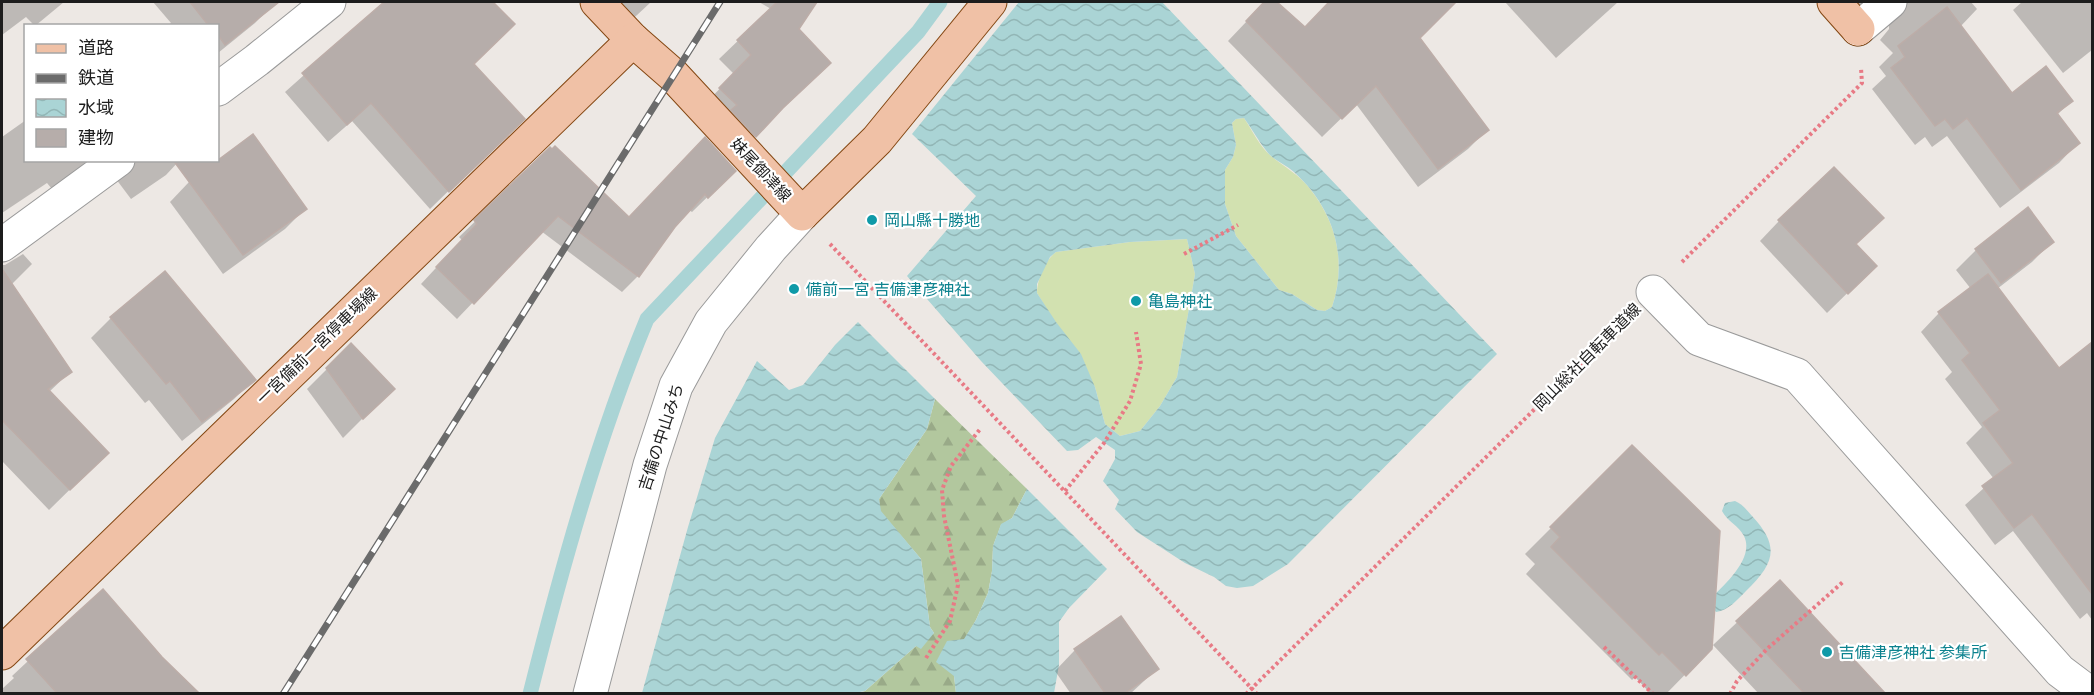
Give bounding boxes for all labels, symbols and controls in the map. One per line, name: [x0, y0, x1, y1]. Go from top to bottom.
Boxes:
legend: [24, 24, 219, 162]
text: 道路: [78, 37, 114, 59]
text: 鉄道: [78, 67, 114, 89]
text: 水域: [78, 97, 114, 119]
text: 建物: [78, 127, 114, 149]
street label: 妹尾御津線: [727, 134, 795, 206]
place label: 岡山縣十勝地: [884, 211, 980, 230]
marker: 岡山縣十勝地: [865, 213, 879, 227]
place label: 備前一宮 吉備津彦神社: [806, 280, 970, 299]
marker: 備前一宮 吉備津彦神社: [787, 282, 801, 296]
street label: 一宮備前一宮停車場線: [253, 284, 381, 408]
place label: 亀島神社: [1148, 292, 1212, 311]
marker: 亀島神社: [1129, 294, 1143, 308]
street label: 岡山総社自転車道線: [1529, 299, 1645, 415]
street label: 吉備の中山みち: [635, 381, 687, 493]
place label: 吉備津彦神社 参集所: [1839, 643, 1987, 662]
marker: 吉備津彦神社 参集所: [1820, 645, 1834, 659]

